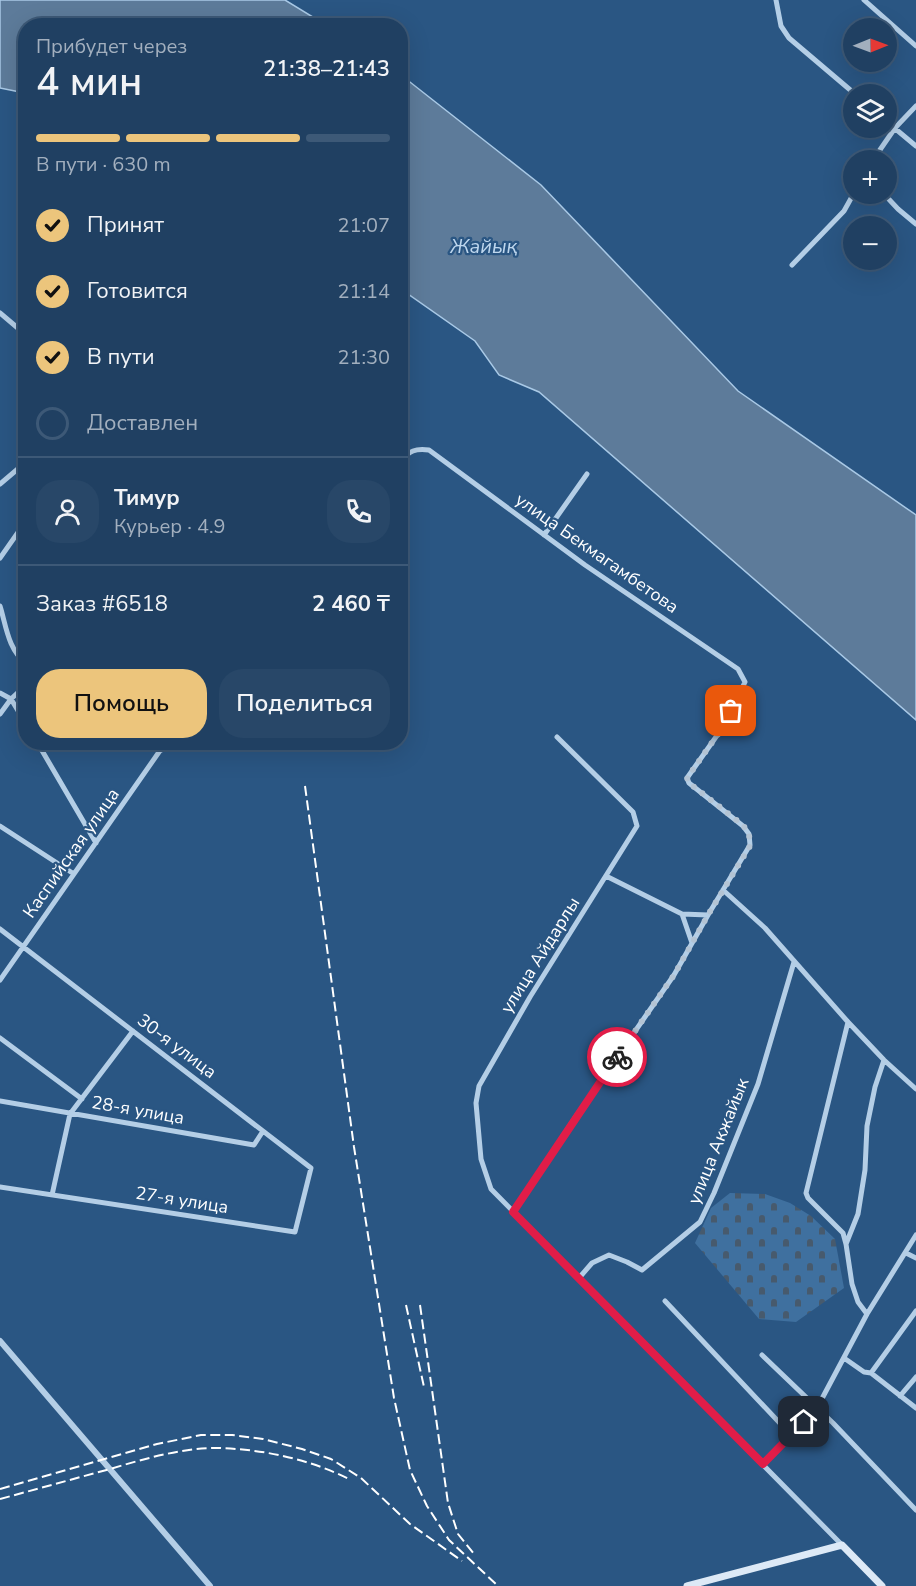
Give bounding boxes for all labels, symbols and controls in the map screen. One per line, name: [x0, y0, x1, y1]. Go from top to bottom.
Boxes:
north arrow: [843, 18, 897, 72]
map controls: [843, 18, 897, 270]
text: Прибудет через: [36, 33, 187, 60]
text: 21:38–21:43: [263, 54, 390, 84]
text: 4 мин: [36, 56, 142, 109]
button: layers: [843, 84, 897, 138]
button: +: [843, 150, 897, 204]
text: В пути · 630 m: [36, 151, 171, 178]
icon: check: [36, 209, 69, 242]
text: Принят: [87, 210, 164, 240]
text: 21:07: [337, 212, 390, 239]
button: −: [843, 216, 897, 270]
water label: Жайық: [449, 233, 518, 260]
icon: check: [36, 275, 69, 308]
text: Готовится: [87, 276, 188, 306]
text: 21:14: [337, 278, 390, 305]
icon: check: [36, 341, 69, 374]
text: В пути: [87, 342, 155, 372]
text: 21:30: [337, 344, 390, 371]
text: Доставлен: [87, 408, 198, 438]
button: person: [36, 480, 99, 543]
button: phone: [327, 480, 390, 543]
text: Тимур: [114, 483, 180, 513]
street label: улица Бекмагамбетова: [510, 487, 684, 619]
text: Курьер · 4.9: [114, 513, 226, 540]
text: Заказ #6518: [36, 589, 168, 619]
text: 2 460 ₸: [312, 589, 390, 619]
button: Помощь: [36, 669, 207, 738]
button: Поделиться: [219, 669, 390, 738]
pin: [705, 685, 756, 736]
icon: bag: [714, 694, 747, 727]
street label: Каспийская улица: [17, 783, 125, 923]
street label: улица Айдарлы: [495, 892, 585, 1018]
street label: 30-я улица: [132, 1008, 222, 1084]
courier: [587, 1027, 647, 1087]
icon: bike: [601, 1041, 634, 1074]
street label: улица Акжайык: [682, 1074, 754, 1208]
street label: 28-я улица: [90, 1090, 186, 1130]
street label: 27-я улица: [134, 1181, 230, 1219]
pin: [778, 1396, 829, 1447]
icon: home: [787, 1405, 820, 1438]

